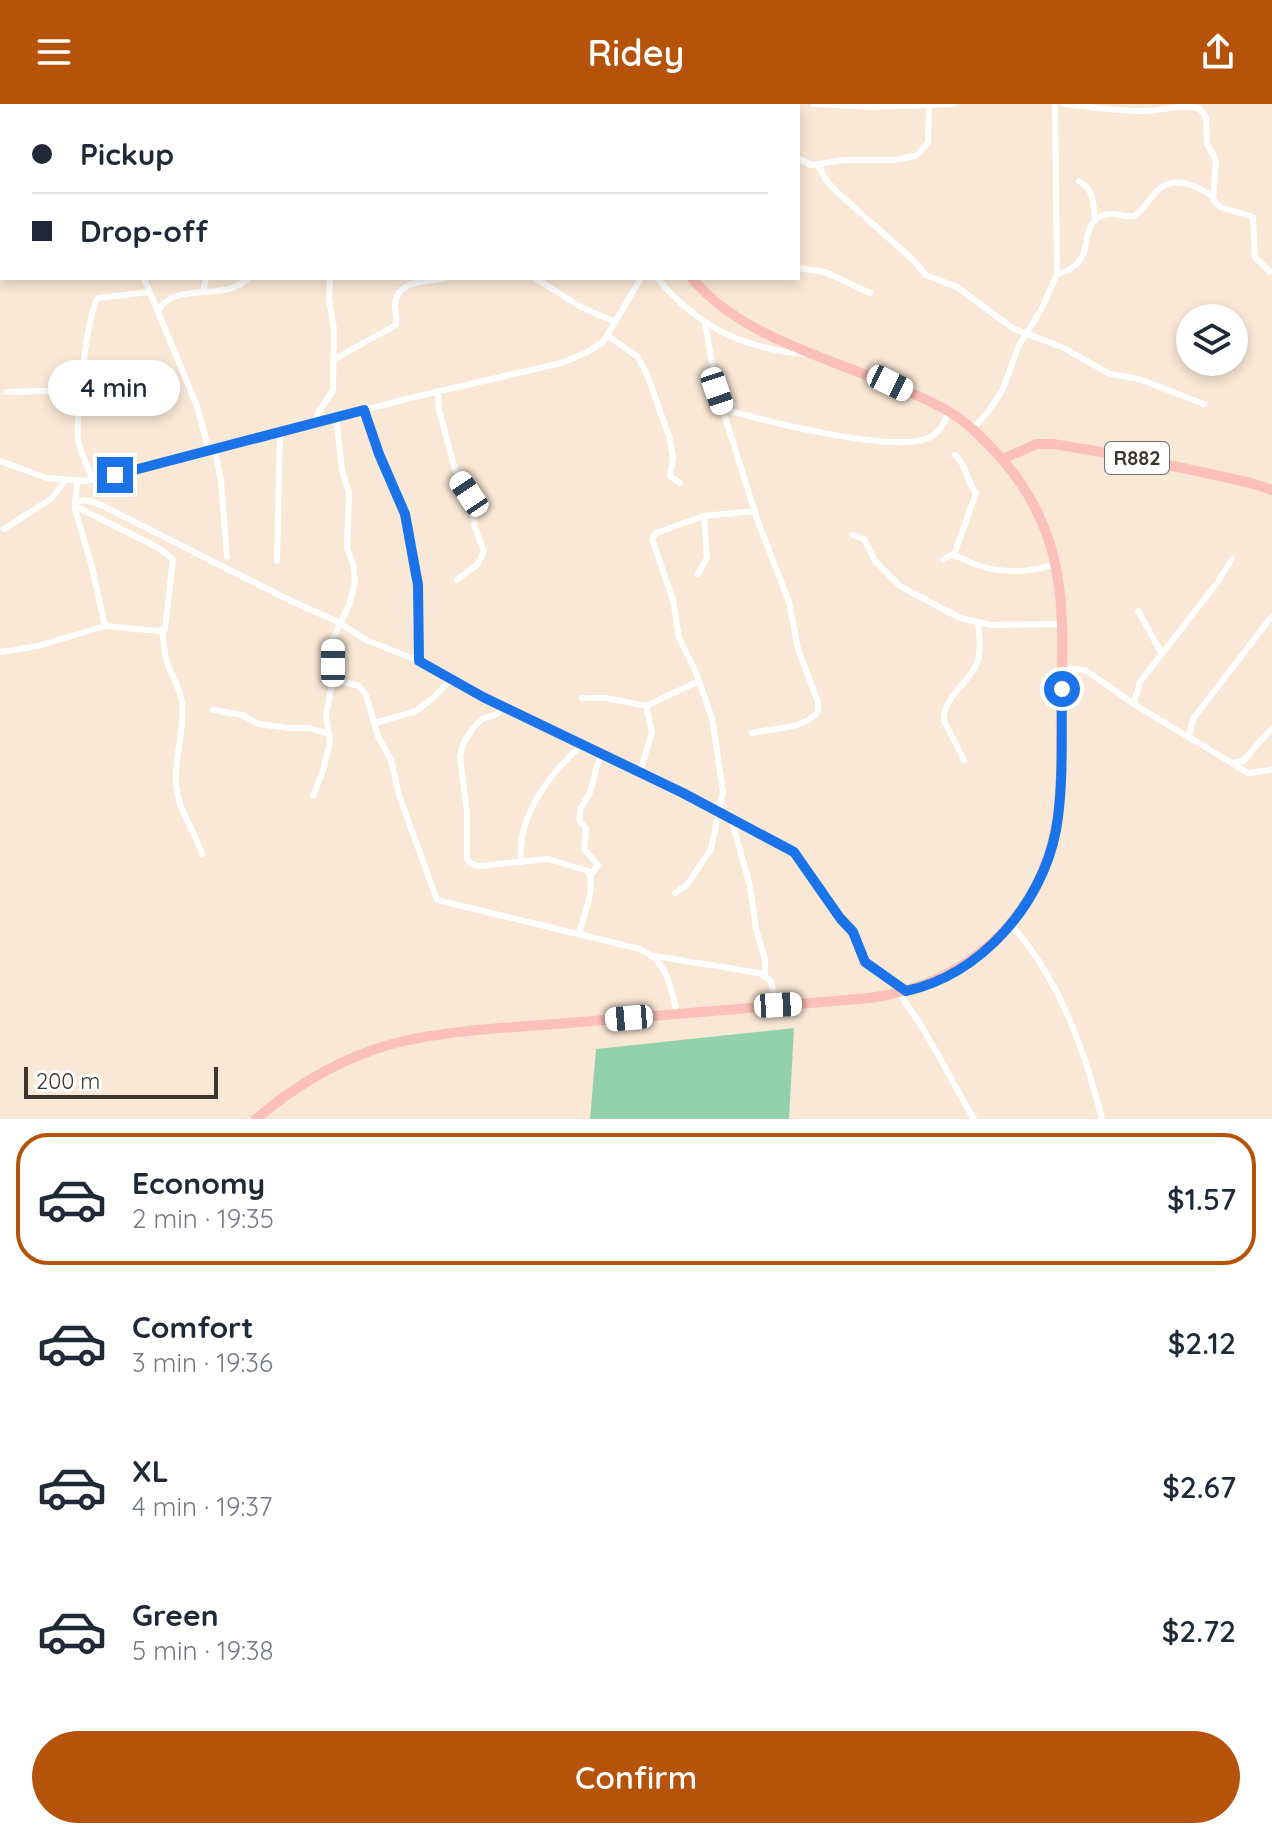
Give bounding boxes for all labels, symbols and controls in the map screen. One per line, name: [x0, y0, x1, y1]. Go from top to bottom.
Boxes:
icon: menu: [32, 30, 76, 74]
text: Ridey: [588, 30, 684, 75]
icon: share: [1196, 30, 1240, 74]
text: Pickup: [80, 135, 174, 173]
text: Drop-off: [80, 212, 208, 250]
map controls: [1176, 304, 1248, 376]
button: layers: [1176, 304, 1248, 376]
callout: 4 min: [49, 359, 181, 415]
car: [863, 362, 917, 404]
car: [698, 364, 736, 418]
text: 4 min: [80, 371, 148, 404]
road number: R882: [1105, 442, 1169, 474]
route end: [97, 457, 133, 493]
car: [446, 467, 492, 521]
car: [321, 639, 345, 687]
route start: [1044, 671, 1080, 707]
car: [753, 992, 803, 1018]
car: [604, 1004, 654, 1032]
scale bar: [24, 1063, 218, 1099]
text: 200 m: [36, 1067, 100, 1095]
icon: car: [36, 1163, 108, 1235]
text: Economy: [132, 1164, 265, 1202]
text: $1.57: [1167, 1180, 1236, 1218]
text: 2 min · 19:35: [132, 1202, 274, 1235]
icon: car: [36, 1307, 108, 1379]
text: Comfort: [132, 1308, 253, 1346]
text: $2.12: [1168, 1324, 1236, 1362]
text: 3 min · 19:36: [132, 1346, 273, 1379]
icon: car: [36, 1451, 108, 1523]
text: XL: [132, 1452, 169, 1490]
text: $2.67: [1162, 1468, 1236, 1506]
text: 4 min · 19:37: [132, 1490, 272, 1523]
icon: car: [36, 1595, 108, 1667]
text: Green: [132, 1596, 219, 1634]
text: $2.72: [1162, 1612, 1236, 1650]
text: 5 min · 19:38: [132, 1634, 274, 1667]
button: Confirm: [32, 1731, 1240, 1823]

